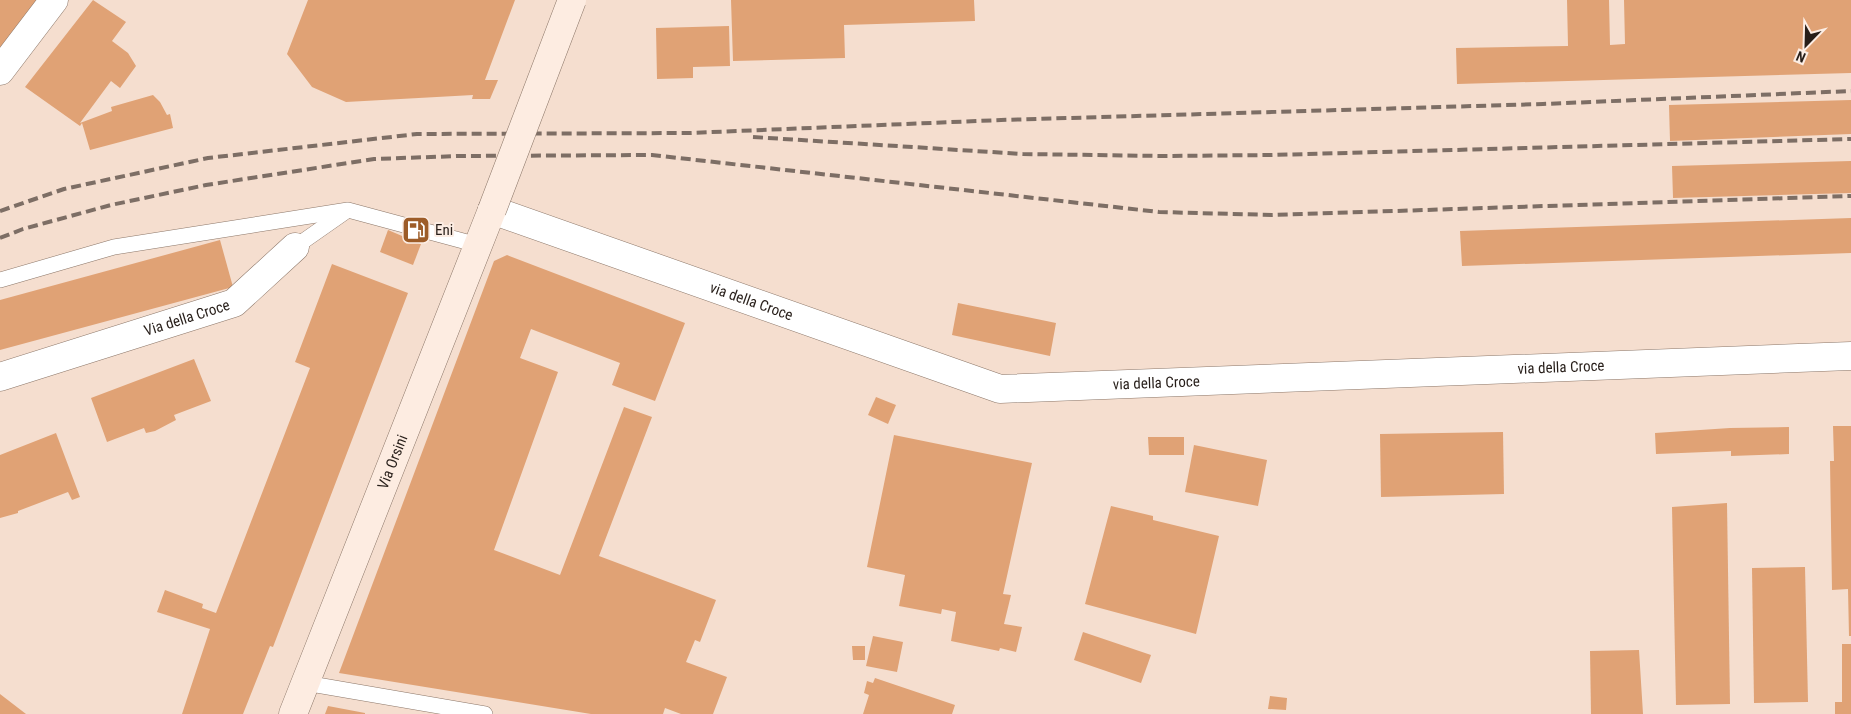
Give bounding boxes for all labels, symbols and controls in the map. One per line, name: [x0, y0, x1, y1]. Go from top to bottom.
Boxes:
north arrow: [1781, 20, 1831, 70]
text: N: [1794, 48, 1808, 66]
fuel station icon: Eni: [401, 215, 431, 245]
place label: Eni: [435, 221, 453, 239]
street label: via della Croce: [707, 278, 795, 324]
street label: Via della Croce: [142, 296, 232, 340]
street label: via della Croce: [1517, 357, 1605, 378]
street label: via della Croce: [1112, 372, 1200, 394]
street label: Via Orsini: [374, 432, 411, 492]

